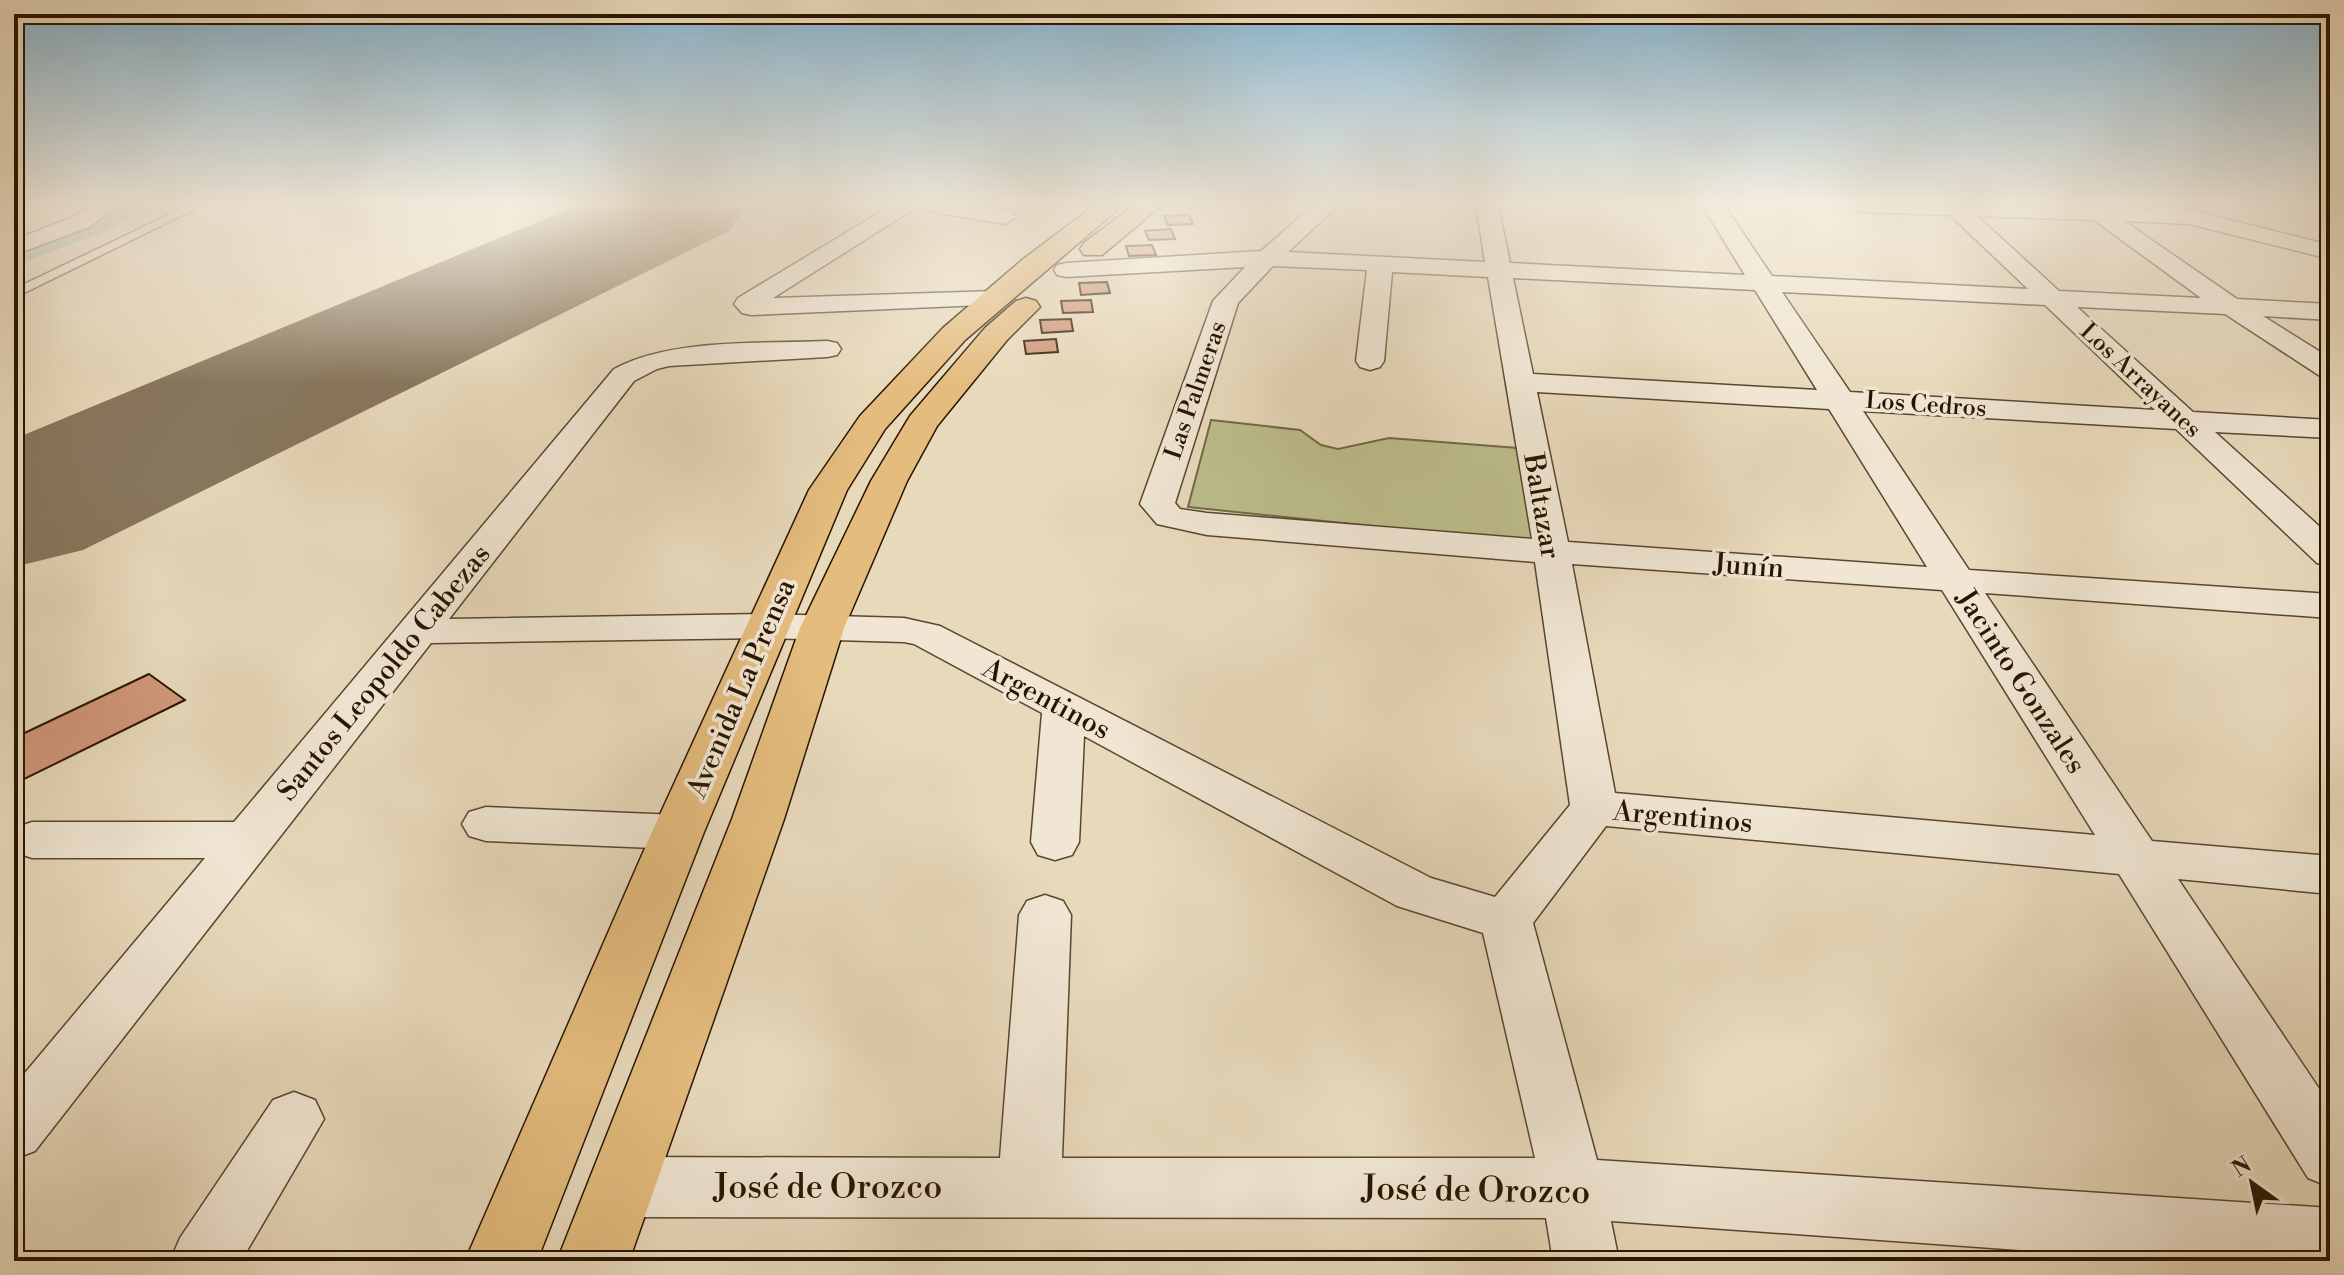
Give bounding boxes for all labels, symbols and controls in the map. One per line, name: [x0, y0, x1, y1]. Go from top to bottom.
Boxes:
street label: Las Palmeras: [1158, 317, 1234, 463]
street label: Los Arrayanes: [2073, 317, 2207, 445]
street label: Los Cedros: [1864, 386, 1987, 424]
street label: Baltazar: [1515, 450, 1568, 562]
street label: Santos Leopoldo Cabezas: [270, 538, 498, 808]
street label: Junín: [1711, 547, 1786, 586]
street label: Avenida La Prensa: [679, 573, 804, 804]
street label: Jacinto Gonzales: [1948, 582, 2093, 780]
street label: Argentinos: [975, 651, 1116, 748]
street label: Argentinos: [1611, 794, 1754, 841]
north arrow: [2212, 1143, 2292, 1223]
text: N: [2227, 1151, 2257, 1184]
street label: José de Orozco: [713, 1167, 942, 1209]
street label: José de Orozco: [1360, 1168, 1591, 1214]

